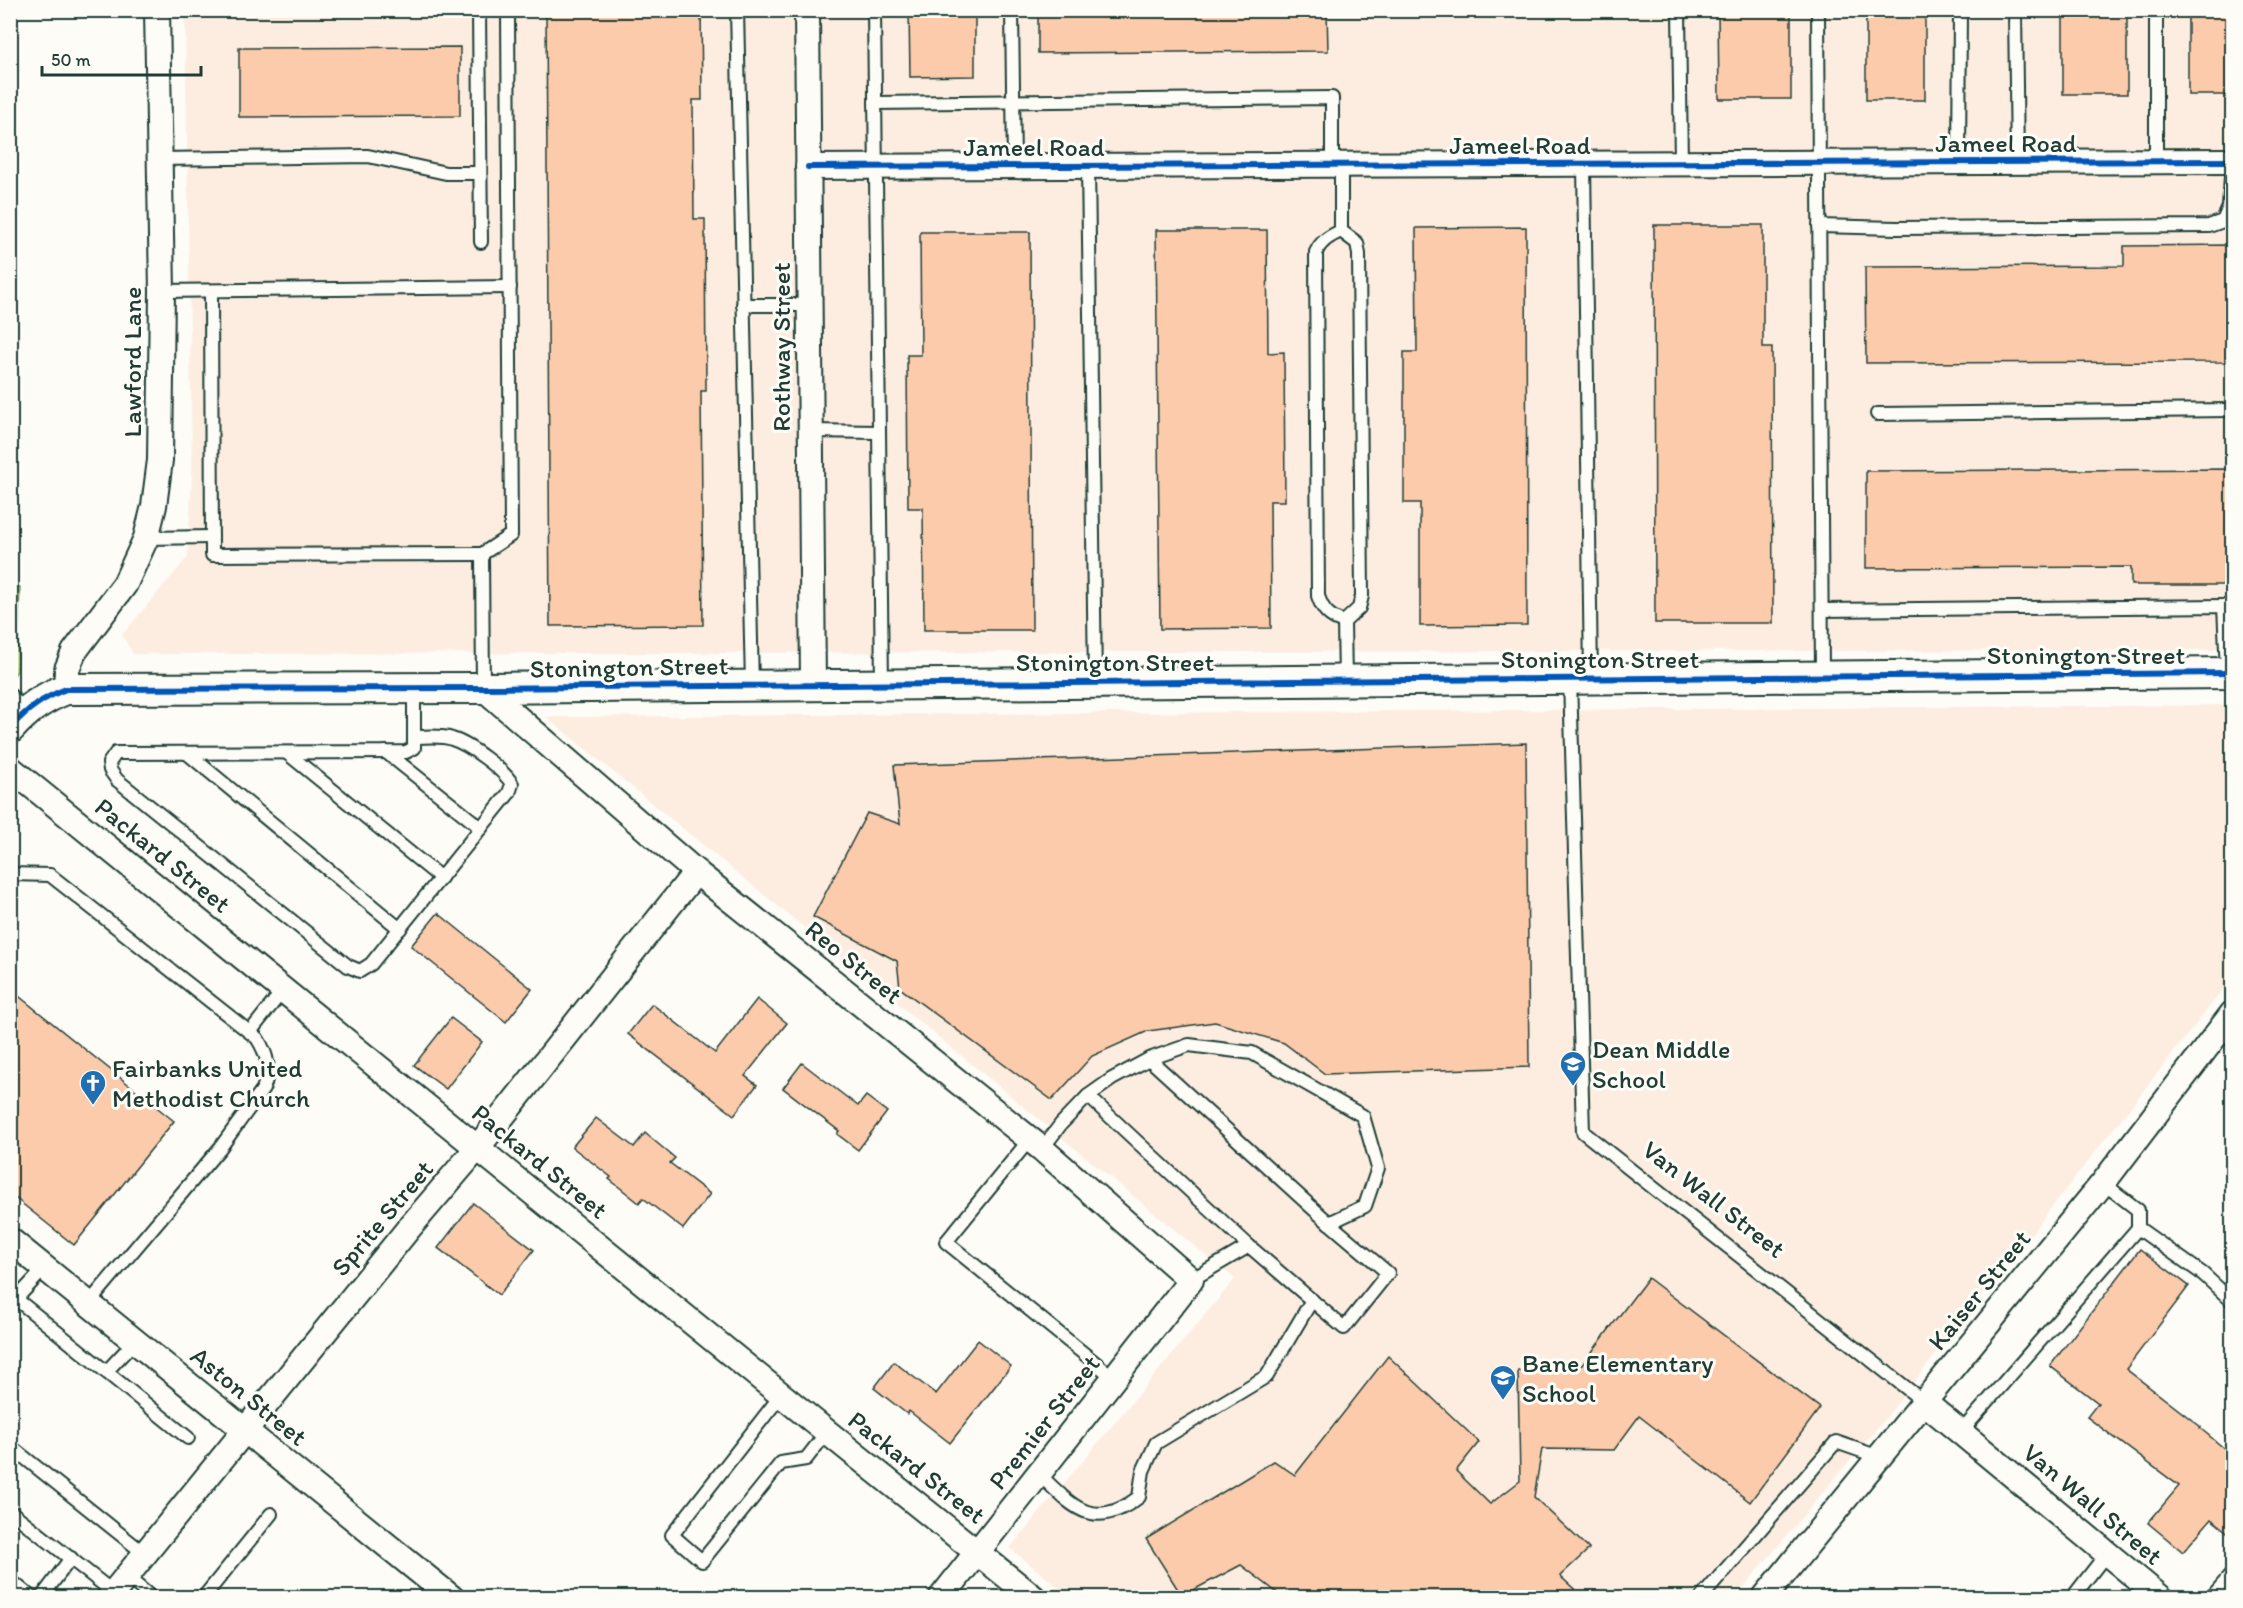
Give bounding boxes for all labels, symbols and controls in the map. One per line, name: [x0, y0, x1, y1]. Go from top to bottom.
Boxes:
scale bar: [42, 39, 201, 77]
text: 50 m: [51, 49, 91, 71]
street label: Jameel Road: [1935, 127, 2077, 159]
street label: Jameel Road: [1449, 129, 1591, 161]
street label: Jameel Road: [963, 131, 1105, 163]
street label: Rothway Street: [765, 262, 797, 432]
street label: Lawford Lane: [116, 287, 148, 437]
street label: Stonington Street: [1987, 639, 2185, 671]
street label: Stonington Street: [1501, 643, 1699, 675]
street label: Stonington Street: [1016, 646, 1214, 678]
street label: Stonington Street: [529, 649, 729, 685]
street label: Packard Street: [89, 790, 238, 920]
street label: Reo Street: [799, 913, 909, 1011]
place label: Dean Middle School: [1592, 1033, 1730, 1095]
school or university icon: Dean Middle School: [1558, 1049, 1588, 1087]
place label: Fairbanks United Methodist Church: [112, 1052, 310, 1114]
church icon: Fairbanks United Methodist Church: [78, 1068, 108, 1106]
street label: Packard Street: [466, 1096, 615, 1226]
street label: Van Wall Street: [1636, 1133, 1792, 1265]
street label: Sprite Street: [324, 1153, 440, 1283]
street label: Kaiser Street: [1921, 1223, 2037, 1357]
street label: Aston Street: [184, 1339, 314, 1453]
place label: Bane Elementary School: [1522, 1347, 1714, 1409]
street label: Premier Street: [981, 1348, 1107, 1496]
school or university icon: Bane Elementary School: [1488, 1363, 1518, 1401]
street label: Packard Street: [842, 1403, 992, 1531]
street label: Van Wall Street: [2017, 1436, 2170, 1572]

